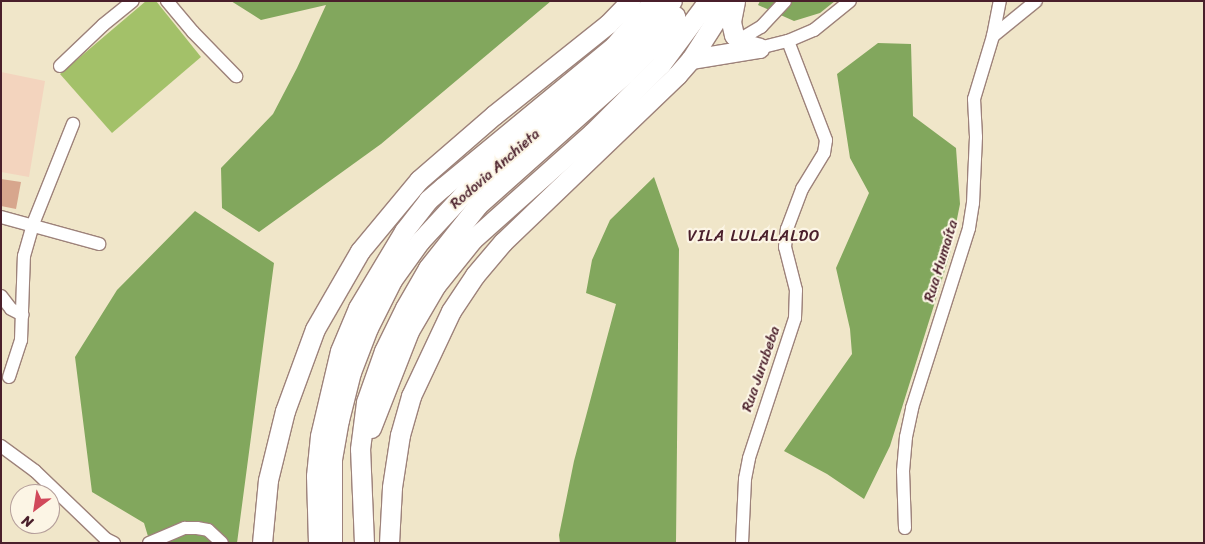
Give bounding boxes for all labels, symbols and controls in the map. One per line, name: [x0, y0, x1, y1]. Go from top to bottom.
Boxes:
street label: Rodovia Anchieta: [446, 125, 544, 213]
street label: Rua Humaíta: [920, 218, 962, 304]
district label: VILA LULALALDO: [686, 226, 822, 246]
street label: Rua Jurubeba: [738, 324, 784, 414]
north arrow: [10, 484, 60, 534]
text: N: [17, 508, 38, 535]

